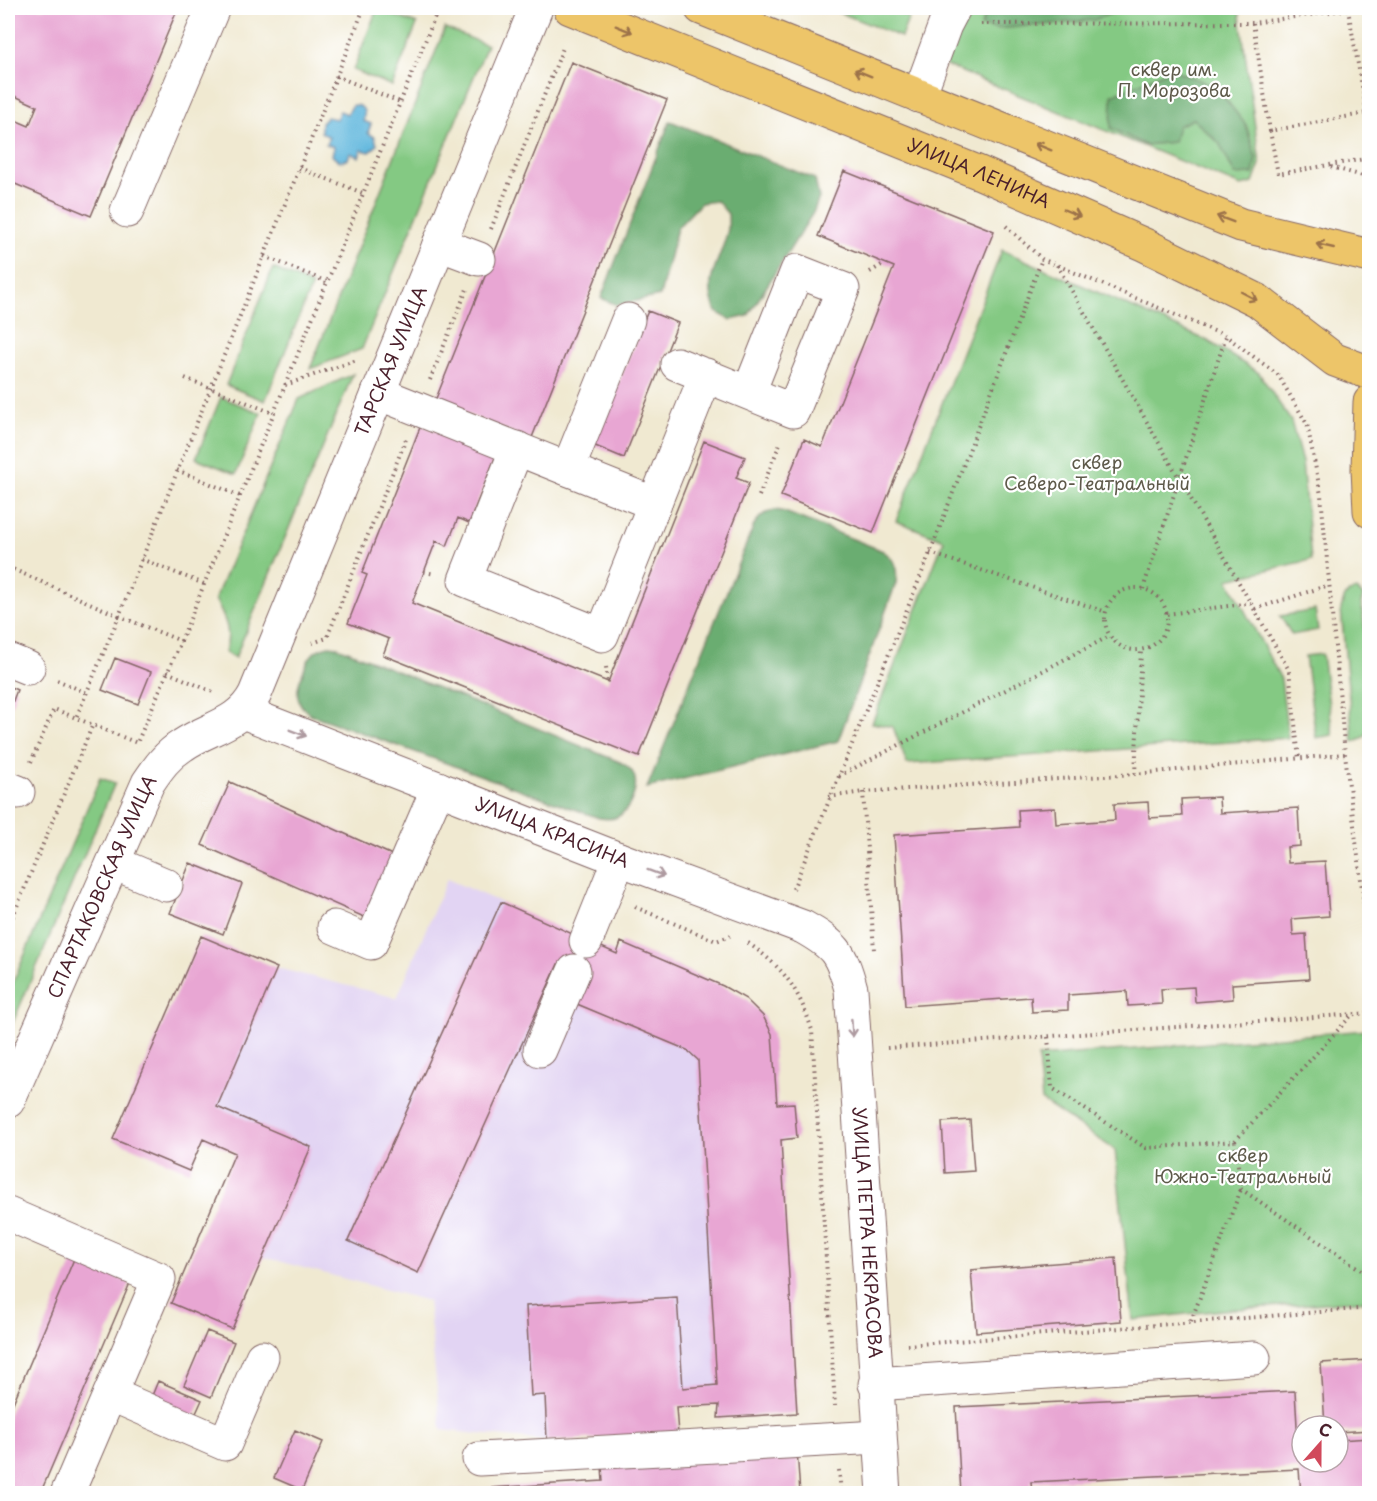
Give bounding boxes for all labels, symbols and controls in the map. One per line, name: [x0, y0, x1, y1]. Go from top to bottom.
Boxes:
one-way arrow: [614, 24, 633, 35]
park label: сквер им. П. Морозова: [1117, 55, 1231, 103]
one-way arrow: [854, 67, 872, 78]
street label: УЛИЦА ЛЕНИНА: [904, 130, 1055, 214]
one-way arrow: [1035, 141, 1053, 152]
one-way arrow: [1063, 209, 1081, 220]
one-way arrow: [1216, 213, 1234, 224]
one-way arrow: [1316, 240, 1335, 252]
street label: ТАРСКАЯ УЛИЦА: [347, 281, 433, 440]
one-way arrow: [1239, 291, 1257, 302]
park label: сквер Северо-Театральный: [1004, 448, 1190, 496]
one-way arrow: [288, 728, 307, 739]
street label: СПАРТАКОВСКАЯ УЛИЦА: [40, 768, 162, 1002]
street label: УЛИЦА КРАСИНА: [472, 789, 633, 874]
one-way arrow: [646, 868, 665, 879]
one-way arrow: [847, 1017, 858, 1037]
street label: УЛИЦА ПЕТРА НЕКРАСОВА: [847, 1106, 890, 1359]
park label: сквер Южно-Театральный: [1154, 1141, 1332, 1189]
north arrow: [1290, 1414, 1350, 1474]
text: С: [1316, 1416, 1336, 1442]

